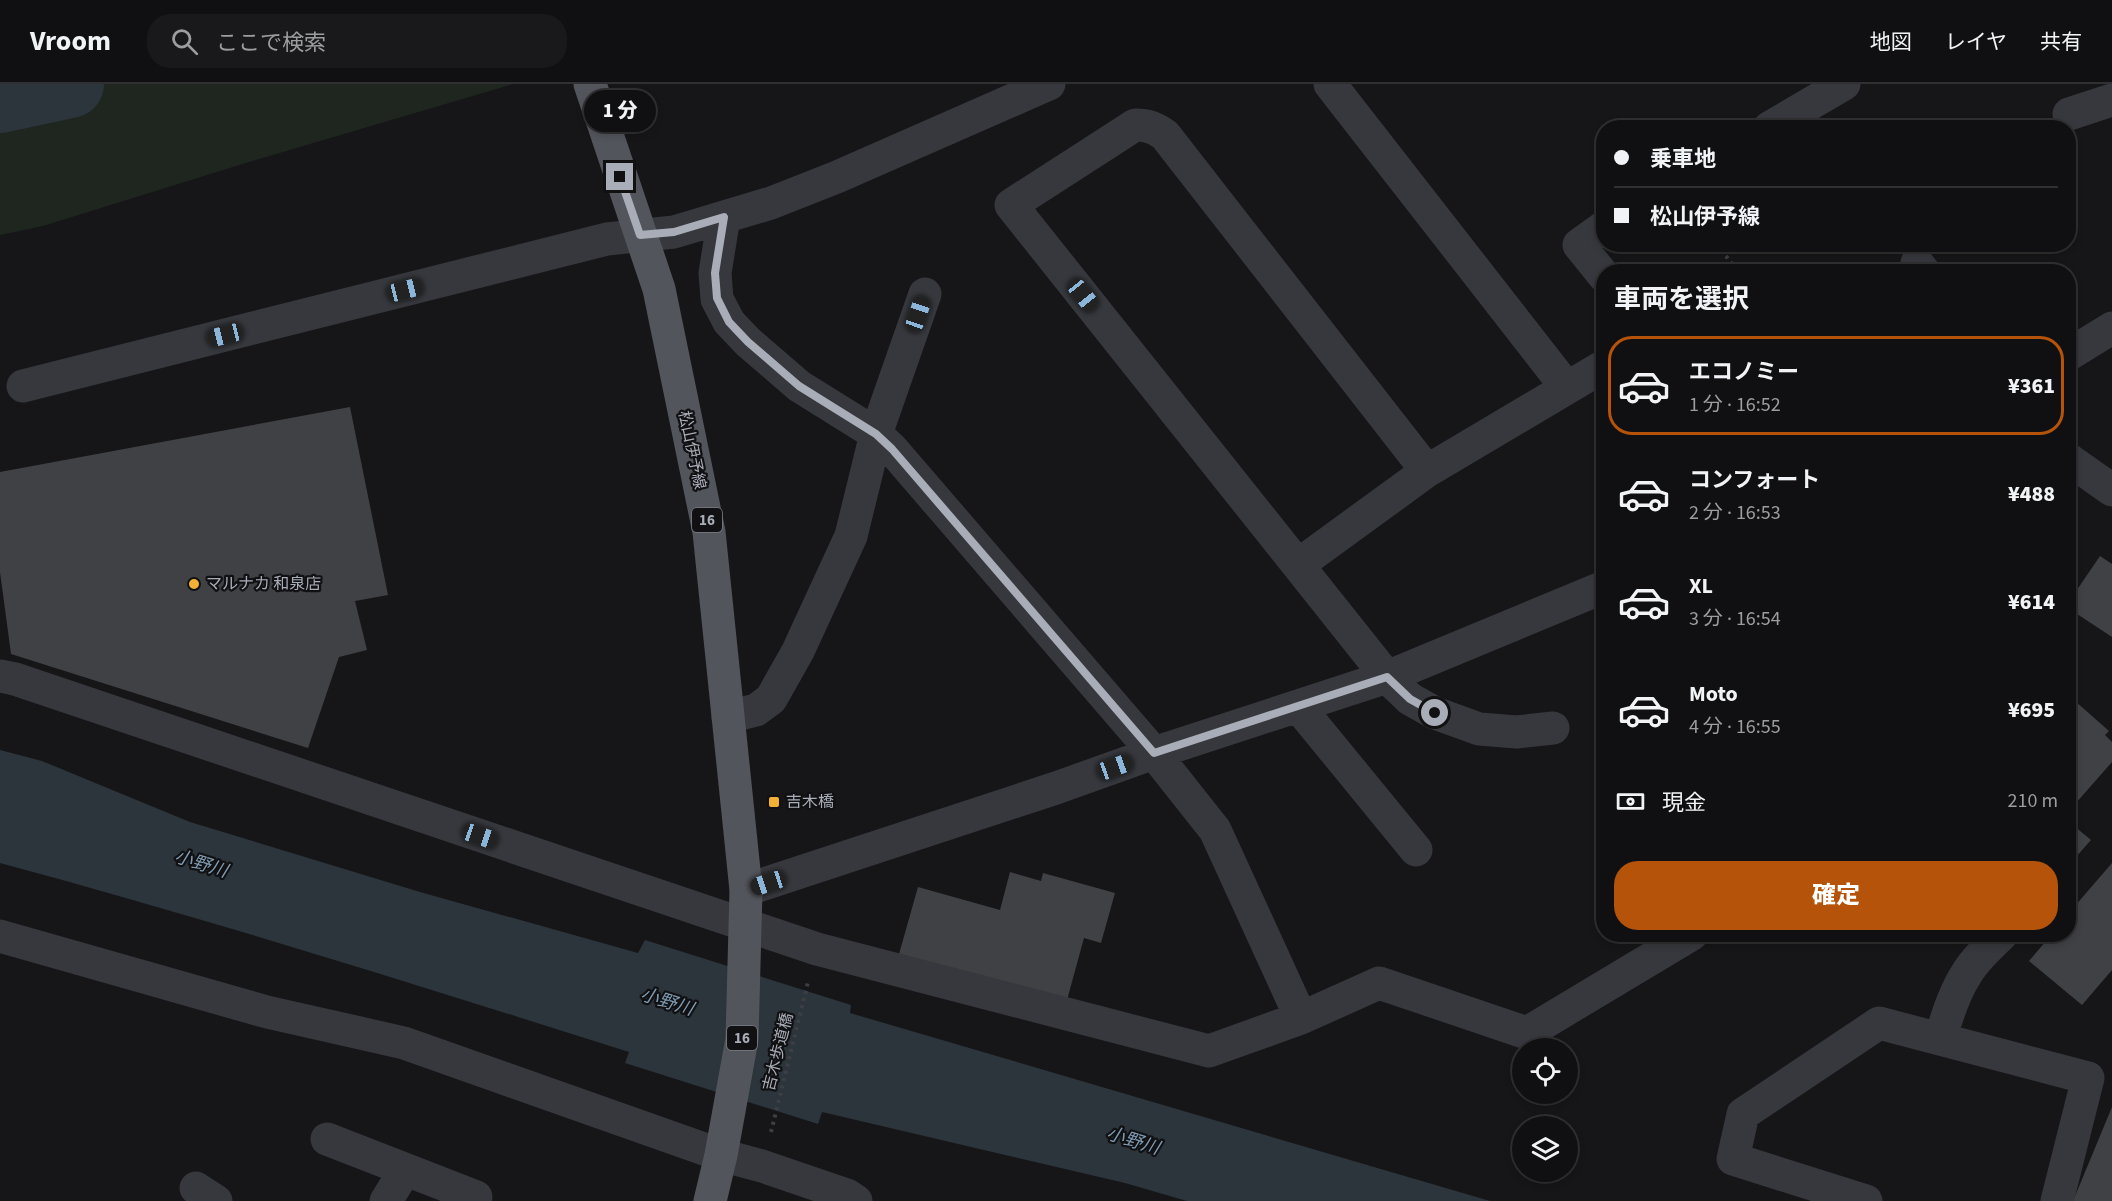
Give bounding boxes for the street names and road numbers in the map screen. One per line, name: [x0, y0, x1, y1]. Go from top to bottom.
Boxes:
street label: 松山伊予線: [673, 409, 711, 491]
road number: 16: [692, 508, 722, 532]
street label: 吉木歩道橋: [758, 1011, 798, 1093]
road number: 16: [727, 1026, 757, 1050]

